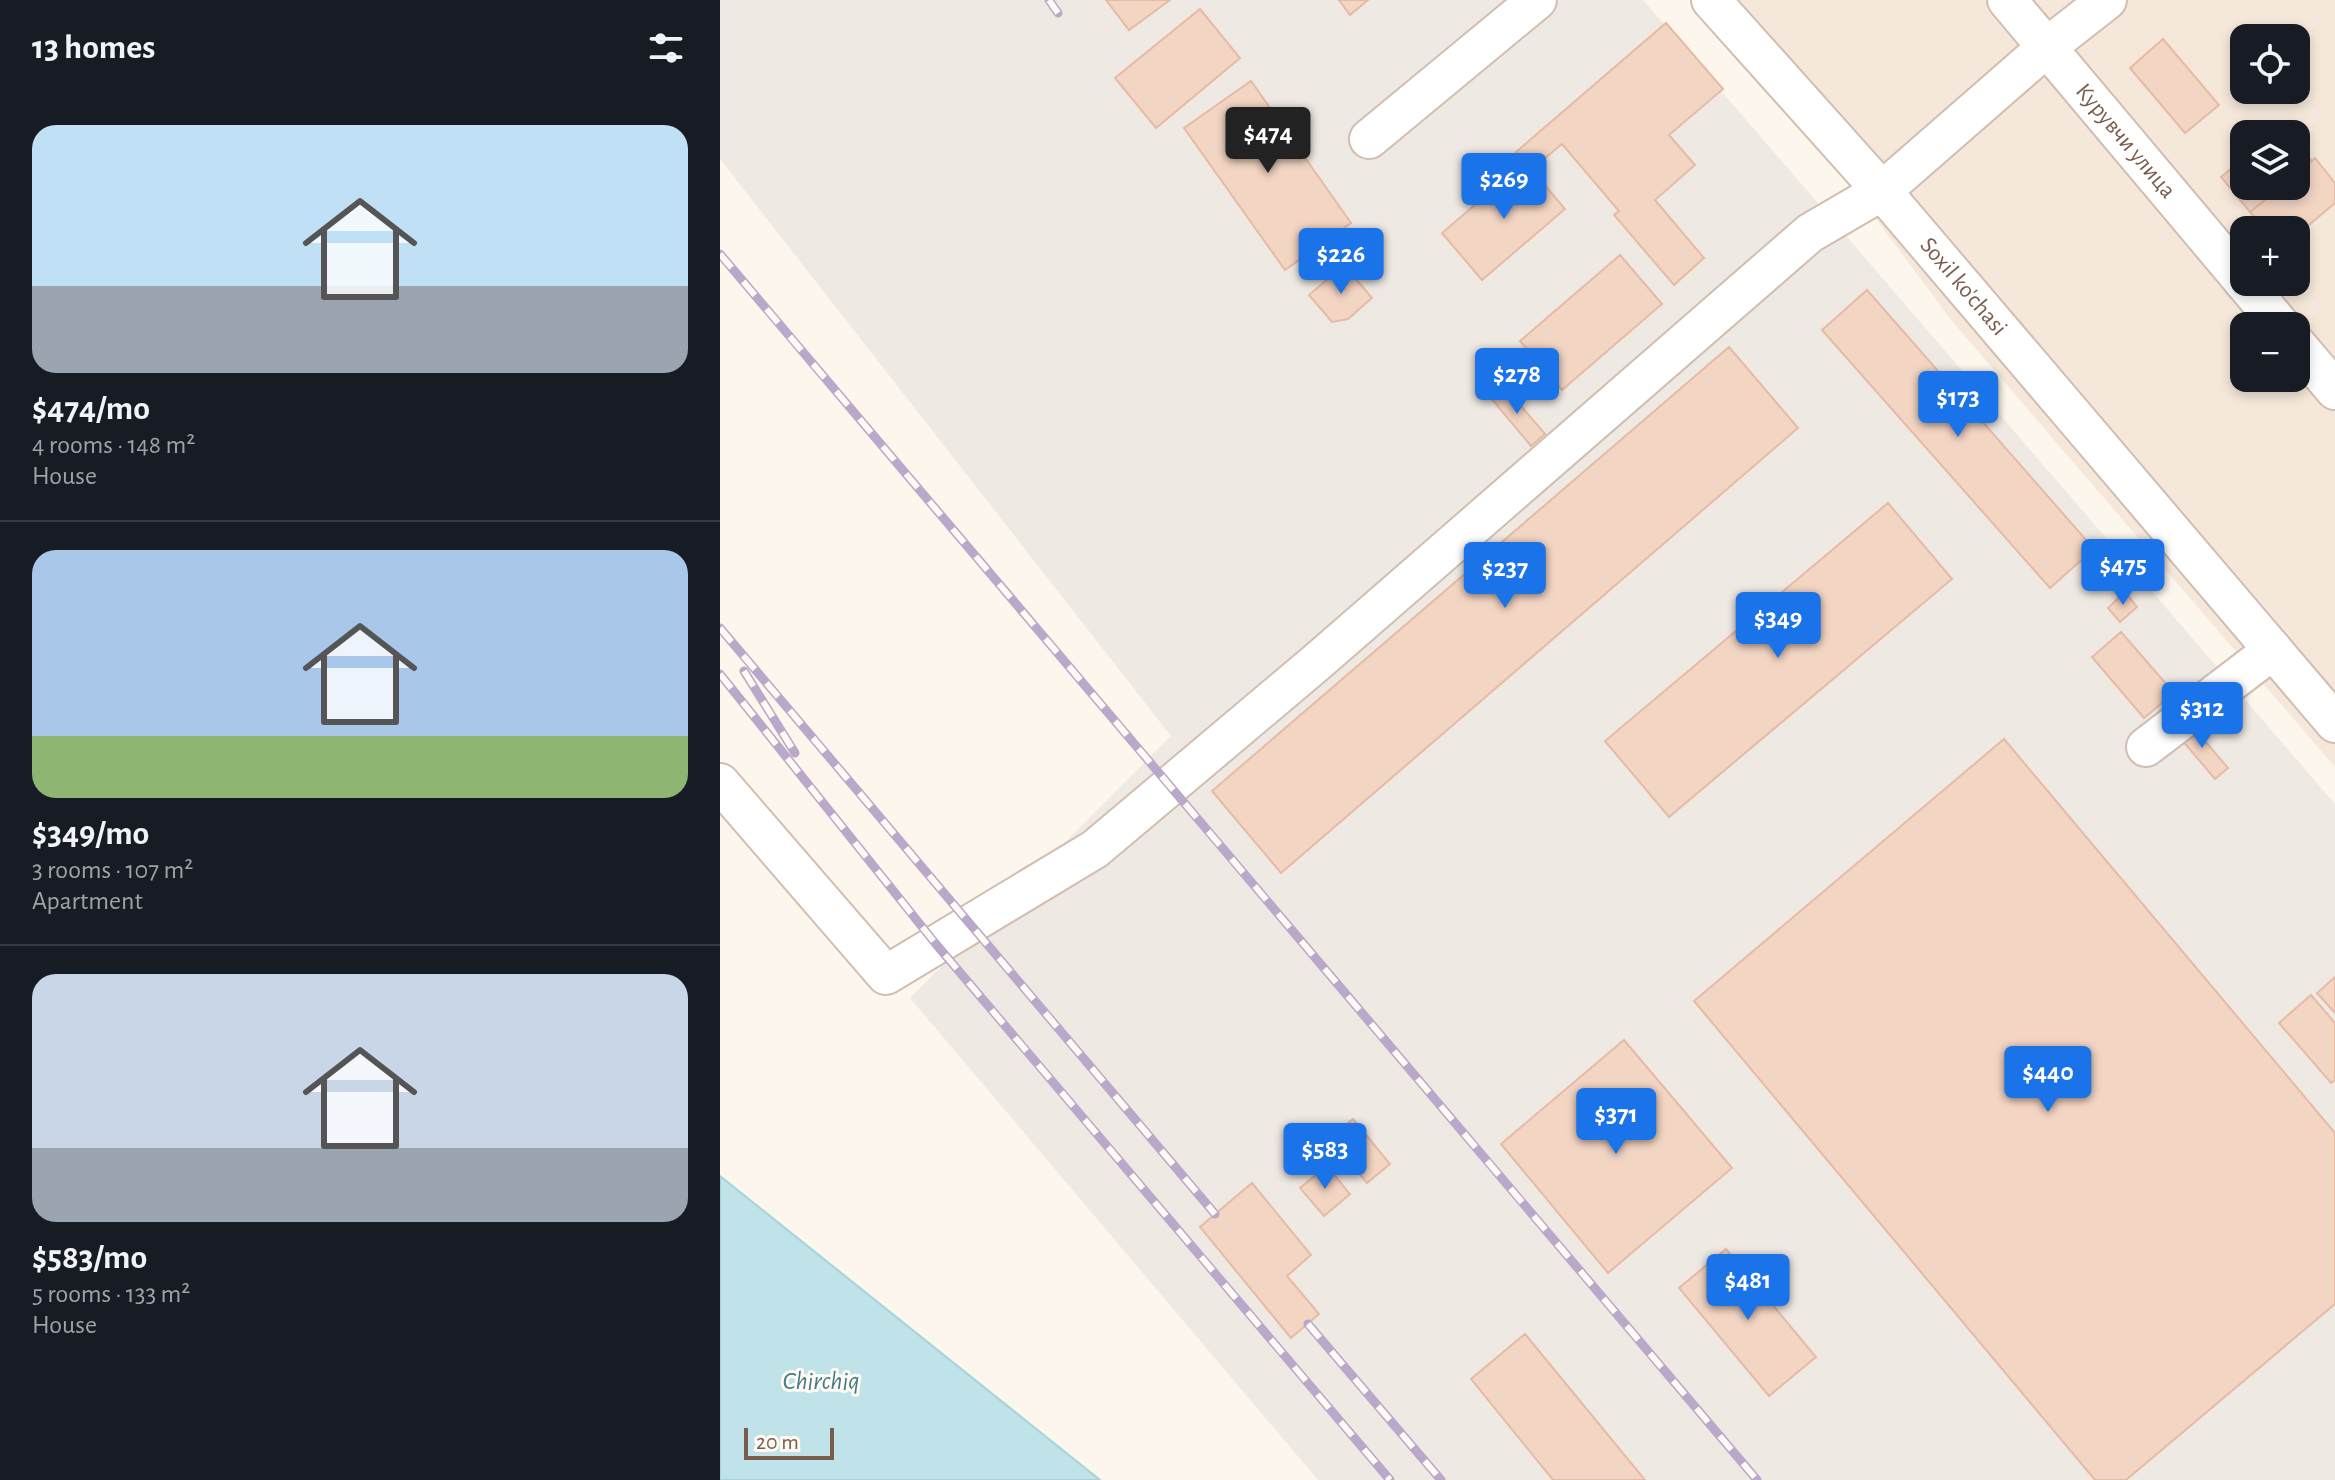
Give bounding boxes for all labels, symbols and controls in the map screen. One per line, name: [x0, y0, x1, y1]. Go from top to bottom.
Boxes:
map controls: [2230, 24, 2310, 392]
button: locate: [2230, 24, 2310, 104]
icon: filters: [644, 26, 688, 70]
text: 13 homes: [32, 31, 155, 65]
street label: Курувчи улица: [2071, 79, 2180, 203]
pin: $474: [1221, 107, 1315, 175]
text: $474: [1243, 120, 1293, 146]
button: layers: [2230, 120, 2310, 200]
pin: $269: [1457, 153, 1551, 221]
text: $269: [1479, 166, 1529, 192]
icon: home: [288, 177, 432, 321]
button: +: [2230, 216, 2310, 296]
pin: $226: [1294, 228, 1388, 296]
street label: Soxil ko'chasi: [1915, 233, 2012, 340]
text: $226: [1317, 241, 1365, 267]
button: −: [2230, 312, 2310, 392]
pin: $278: [1470, 348, 1564, 416]
text: $278: [1493, 361, 1541, 387]
pin: $173: [1911, 371, 2005, 439]
text: $173: [1936, 384, 1980, 410]
text: $474/mo: [32, 392, 150, 426]
text: 4 rooms · 148 m²: [32, 432, 195, 458]
text: House: [32, 463, 97, 489]
pin: $475: [2076, 539, 2170, 607]
pin: $237: [1458, 542, 1552, 610]
text: $475: [2099, 552, 2147, 578]
text: $237: [1482, 555, 1528, 581]
pin: $349: [1731, 592, 1825, 660]
icon: home: [288, 602, 432, 746]
text: $349: [1754, 605, 1802, 631]
pin: $312: [2155, 682, 2249, 750]
text: $312: [2180, 695, 2224, 721]
text: $349/mo: [32, 817, 149, 851]
text: 3 rooms · 107 m²: [32, 857, 193, 883]
text: Apartment: [32, 888, 143, 914]
icon: home: [288, 1026, 432, 1170]
pin: $440: [2001, 1046, 2095, 1114]
text: $440: [2022, 1059, 2074, 1085]
pin: $371: [1569, 1088, 1663, 1156]
text: $371: [1594, 1101, 1638, 1127]
pin: $583: [1278, 1123, 1372, 1191]
text: $583: [1302, 1136, 1348, 1162]
text: $583/mo: [32, 1241, 147, 1275]
pin: $481: [1701, 1254, 1795, 1322]
text: $481: [1725, 1267, 1771, 1293]
text: 5 rooms · 133 m²: [32, 1281, 190, 1307]
text: House: [32, 1312, 97, 1338]
water label: Chirchiq: [782, 1368, 860, 1394]
scale bar: [744, 1424, 834, 1460]
text: 20 m: [756, 1431, 799, 1453]

